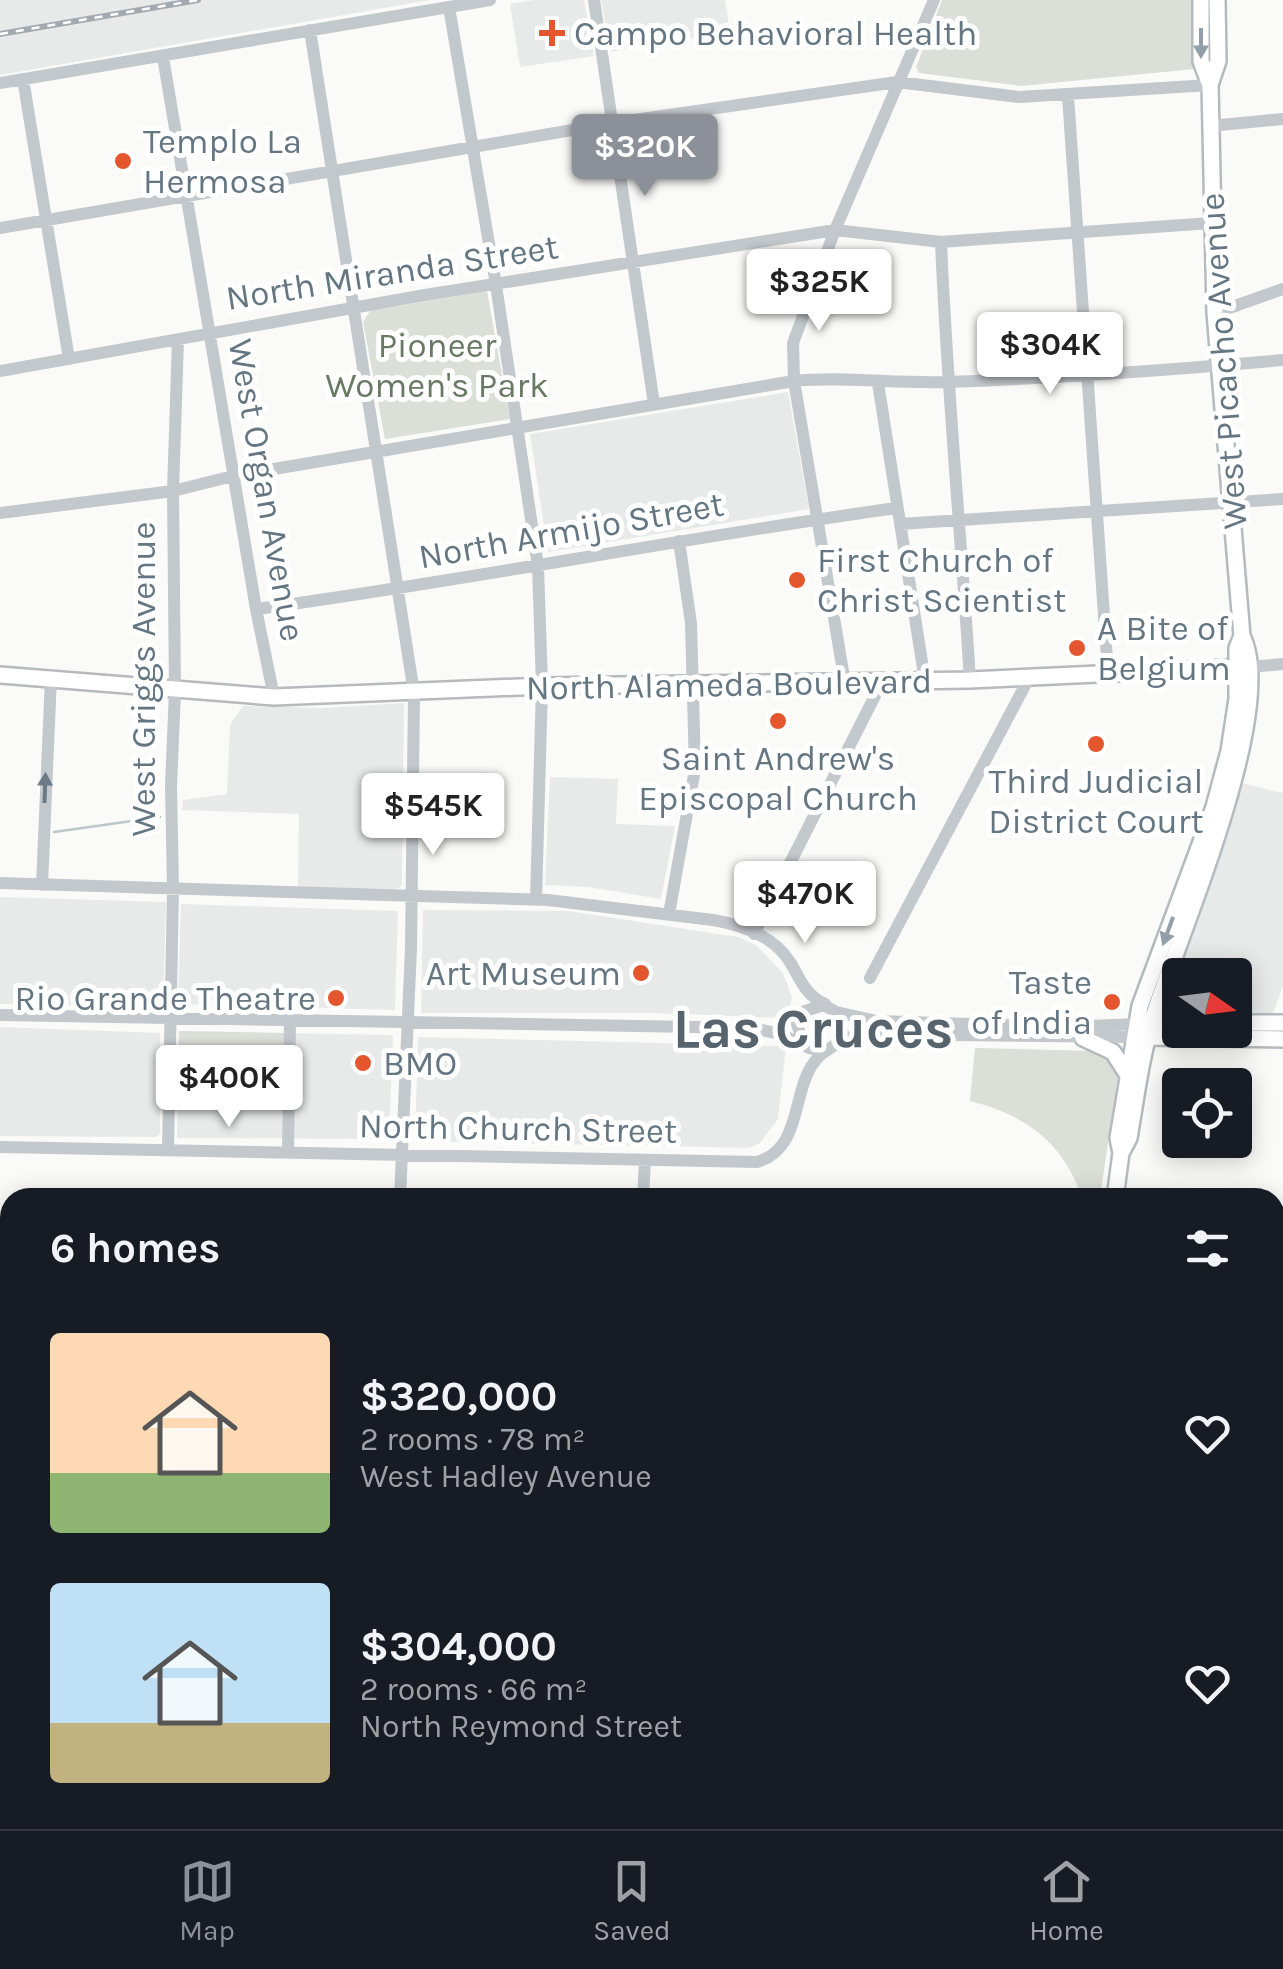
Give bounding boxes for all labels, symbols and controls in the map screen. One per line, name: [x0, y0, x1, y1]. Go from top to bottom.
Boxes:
place label: Campo Behavioral Health: [574, 13, 977, 54]
marker: Campo Behavioral Health: [539, 20, 565, 46]
one-way arrow: [1193, 28, 1209, 60]
pin: $320K: [575, 114, 715, 199]
place label: Templo La Hermosa: [143, 121, 302, 202]
text: $320K: [594, 128, 696, 165]
marker: Templo La Hermosa: [112, 150, 134, 172]
street label: West Picacho Avenue: [1191, 191, 1256, 530]
street label: North Miranda Street: [223, 226, 561, 319]
pin: $325K: [749, 249, 889, 334]
text: $325K: [769, 263, 869, 300]
pin: $304K: [980, 312, 1120, 397]
park label: Pioneer Women's Park: [325, 325, 549, 406]
text: $304K: [999, 326, 1101, 363]
street label: West Organ Avenue: [220, 336, 313, 644]
street label: North Armijo Street: [416, 483, 727, 577]
street label: West Griggs Avenue: [123, 521, 164, 837]
place label: First Church of Christ Scientist: [817, 540, 1066, 621]
marker: First Church of Christ Scientist: [786, 569, 808, 591]
place label: A Bite of Belgium: [1097, 608, 1231, 689]
marker: A Bite of Belgium: [1066, 637, 1088, 659]
street label: North Alameda Boulevard: [525, 660, 933, 709]
marker: Saint Andrew's Episcopal Church: [767, 710, 789, 732]
marker: Third Judicial District Court: [1085, 733, 1107, 755]
place label: Saint Andrew's Episcopal Church: [638, 738, 918, 819]
place label: Third Judicial District Court: [988, 761, 1204, 842]
one-way arrow: [38, 771, 54, 803]
pin: $545K: [363, 773, 503, 858]
text: $545K: [383, 787, 483, 824]
pin: $470K: [735, 861, 875, 946]
text: $470K: [756, 875, 854, 912]
one-way arrow: [1160, 916, 1175, 946]
place label: Art Museum: [426, 953, 621, 994]
north arrow: [1162, 958, 1252, 1048]
map controls: [1162, 958, 1252, 1158]
marker: Art Museum: [630, 962, 652, 984]
place label: Taste of India: [971, 962, 1092, 1043]
place label: Rio Grande Theatre: [14, 978, 316, 1019]
marker: Rio Grande Theatre: [325, 987, 347, 1009]
marker: Taste of India: [1101, 991, 1123, 1013]
district label: Las Cruces: [673, 997, 953, 1061]
place label: BMO: [383, 1043, 457, 1084]
pin: $400K: [159, 1045, 299, 1130]
marker: BMO: [352, 1052, 374, 1074]
text: $400K: [178, 1059, 280, 1096]
button: locate: [1162, 1068, 1252, 1158]
street label: North Church Street: [359, 1105, 677, 1152]
icon: filters: [1180, 1221, 1235, 1276]
text: 6 homes: [50, 1223, 220, 1273]
text: $320,000: [360, 1371, 557, 1421]
icon: home: [130, 1373, 250, 1493]
icon: heart: [1180, 1406, 1235, 1461]
text: 2 rooms · 78 m²: [360, 1421, 585, 1458]
text: West Hadley Avenue: [360, 1458, 652, 1495]
text: $304,000: [360, 1621, 557, 1671]
icon: home: [130, 1623, 250, 1743]
icon: heart: [1180, 1656, 1235, 1711]
text: 2 rooms · 66 m²: [360, 1671, 587, 1708]
text: North Reymond Street: [360, 1708, 682, 1745]
tab: Map: [179, 1854, 235, 1947]
tab: Saved: [593, 1854, 671, 1947]
tab: Home: [1029, 1854, 1104, 1947]

